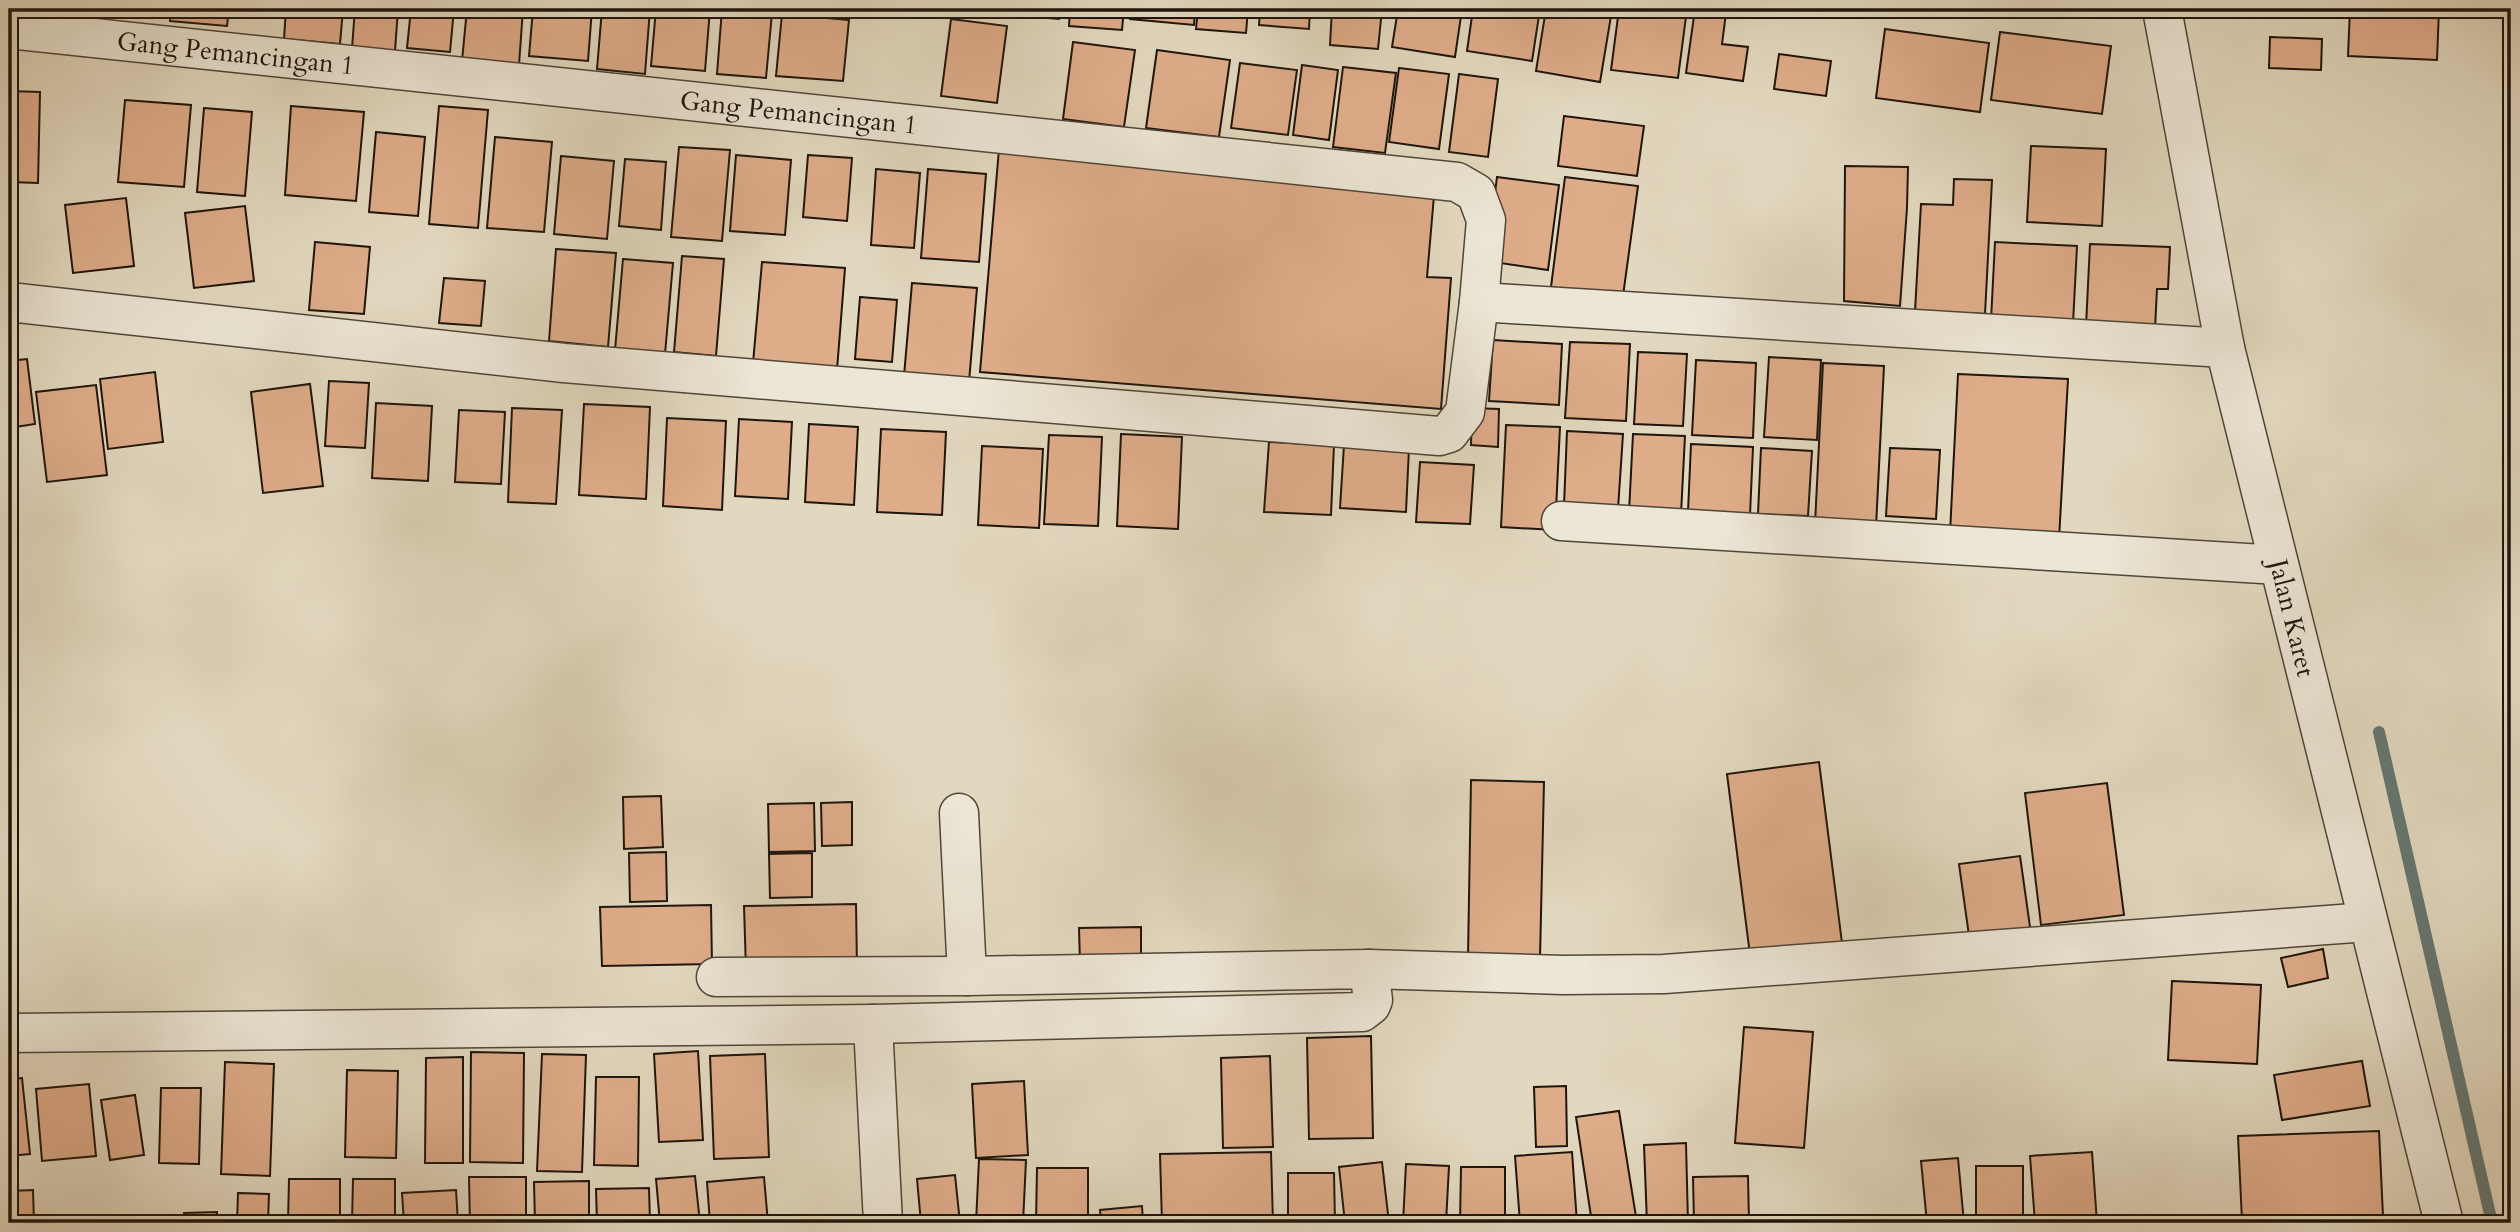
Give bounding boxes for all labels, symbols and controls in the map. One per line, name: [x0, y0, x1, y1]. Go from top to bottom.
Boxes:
street label: Gang Pemancingan 1: [115, 23, 356, 83]
street label: Gang Pemancingan 1: [678, 83, 919, 142]
street label: Jalan Karet: [2260, 552, 2324, 680]

